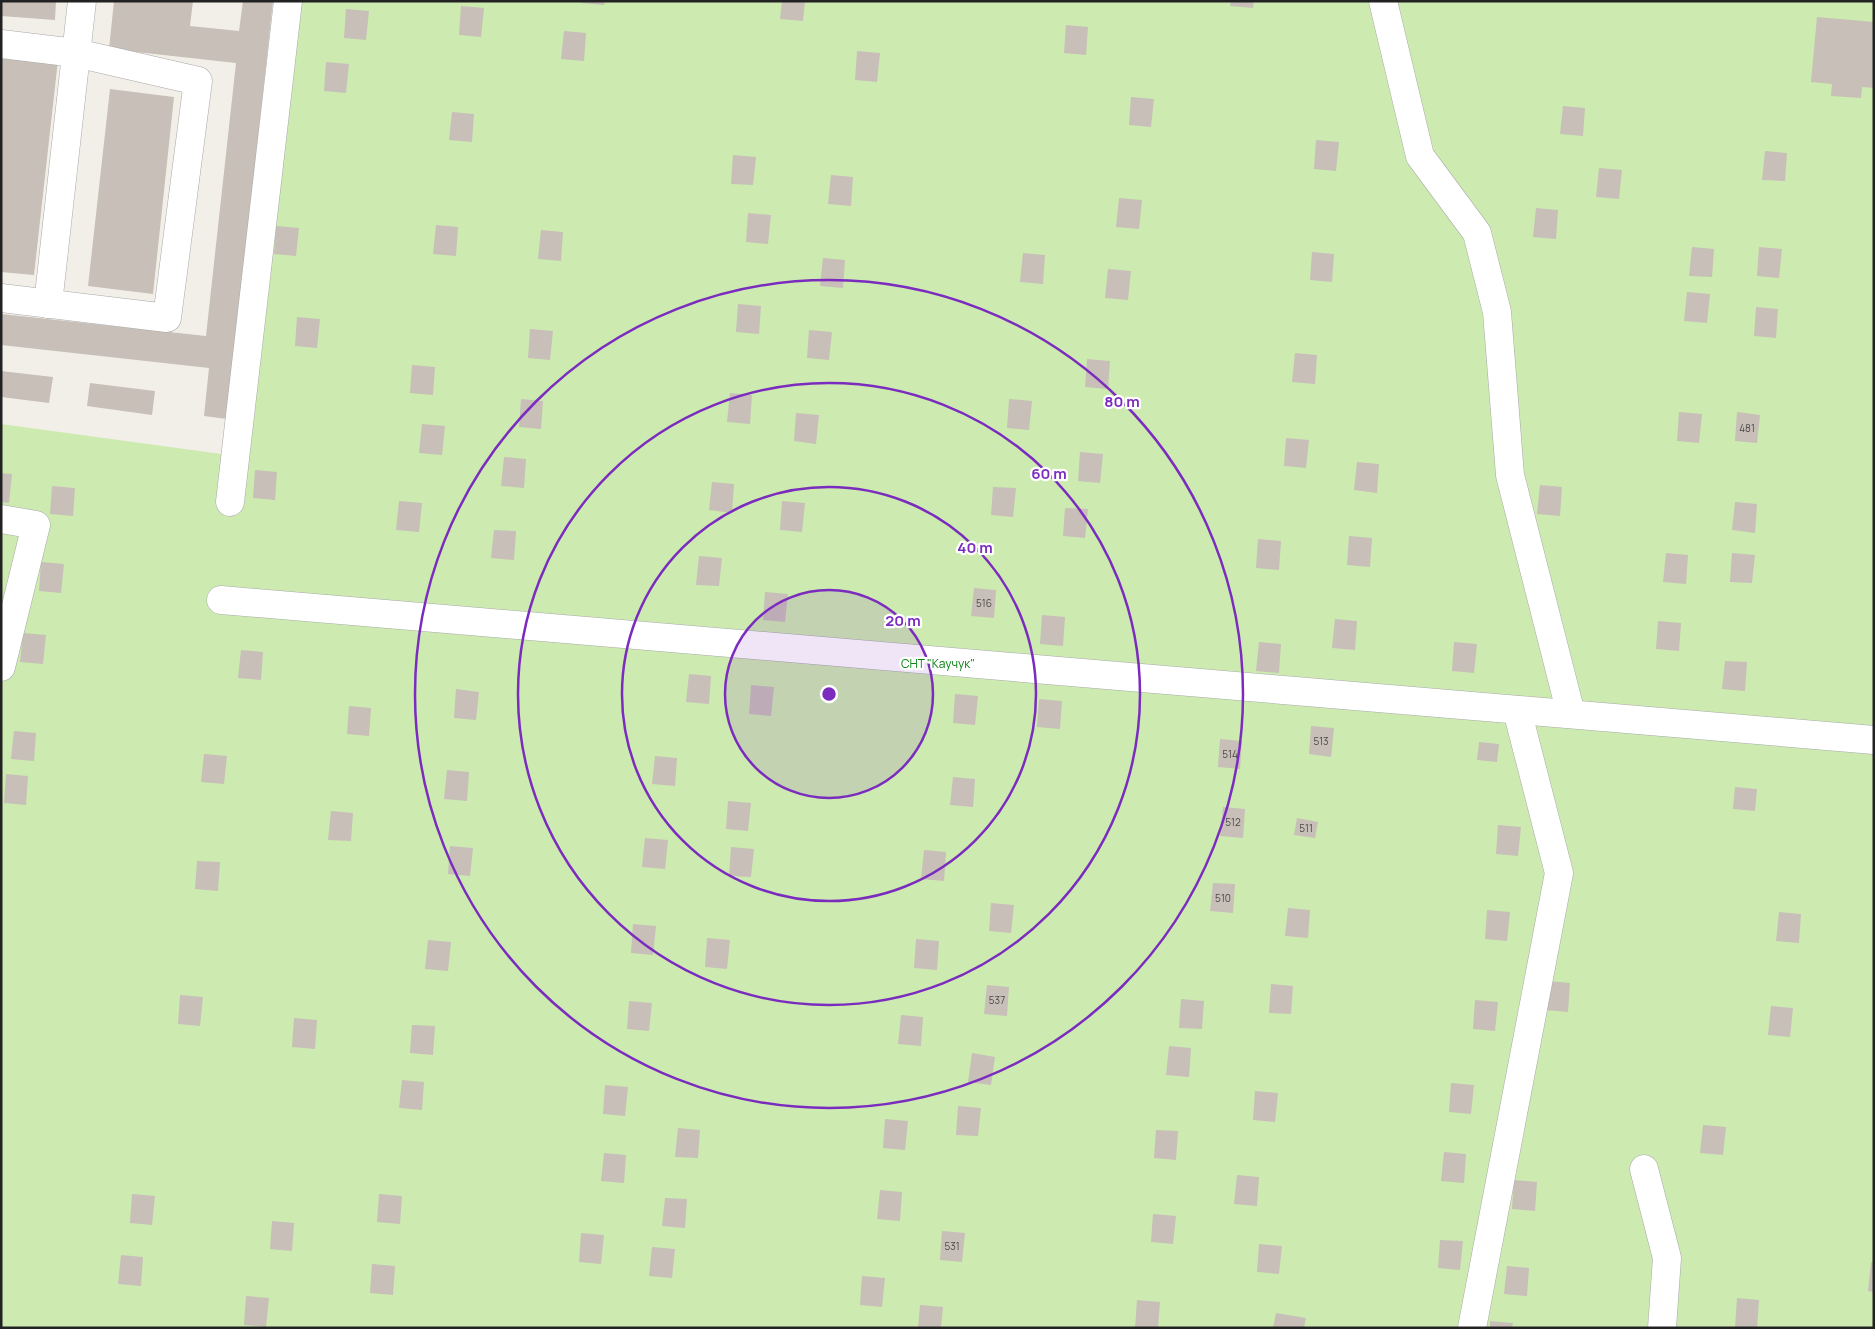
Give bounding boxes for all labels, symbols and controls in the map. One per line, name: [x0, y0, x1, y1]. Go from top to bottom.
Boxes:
text: 80 m: [1104, 391, 1140, 412]
house number: 481: [1739, 421, 1755, 435]
text: 60 m: [1031, 463, 1067, 484]
text: 40 m: [957, 537, 993, 558]
house number: 516: [976, 596, 992, 610]
text: 20 m: [885, 610, 921, 631]
park label: СНТ "Каучук": [901, 655, 975, 672]
centre of rings: [820, 685, 838, 703]
house number: 513: [1313, 734, 1329, 748]
house number: 514: [1222, 747, 1238, 761]
house number: 512: [1225, 815, 1241, 829]
house number: 511: [1299, 821, 1313, 835]
house number: 510: [1215, 891, 1231, 905]
house number: 537: [989, 993, 1005, 1007]
house number: 531: [944, 1239, 960, 1253]

